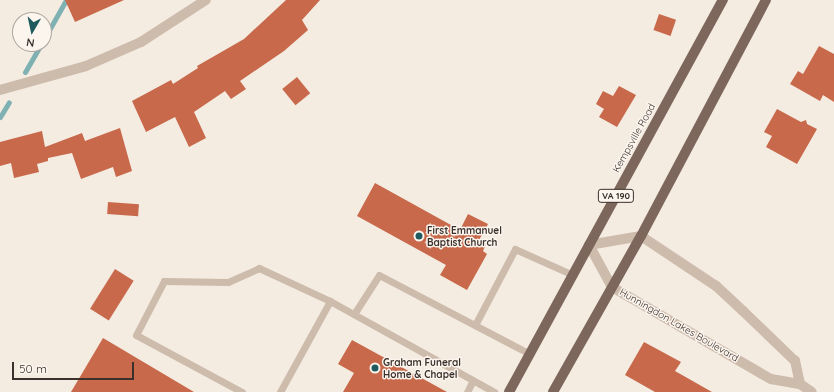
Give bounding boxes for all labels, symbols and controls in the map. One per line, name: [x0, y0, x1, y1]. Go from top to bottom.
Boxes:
north arrow: [12, 12, 52, 52]
text: N: [25, 35, 35, 50]
street label: Kempsville Road: [610, 101, 658, 175]
road number: VA 190: [597, 189, 635, 203]
place label: First Emmanuel Baptist Church: [427, 224, 502, 248]
marker: First Emmanuel Baptist Church: [414, 231, 424, 241]
street label: Hunningdon Lakes Boulevard: [617, 286, 741, 364]
scale bar: [14, 354, 136, 380]
place label: Graham Funeral Home & Chapel: [383, 356, 461, 380]
text: 50 m: [19, 361, 47, 376]
marker: Graham Funeral Home & Chapel: [370, 363, 380, 373]

